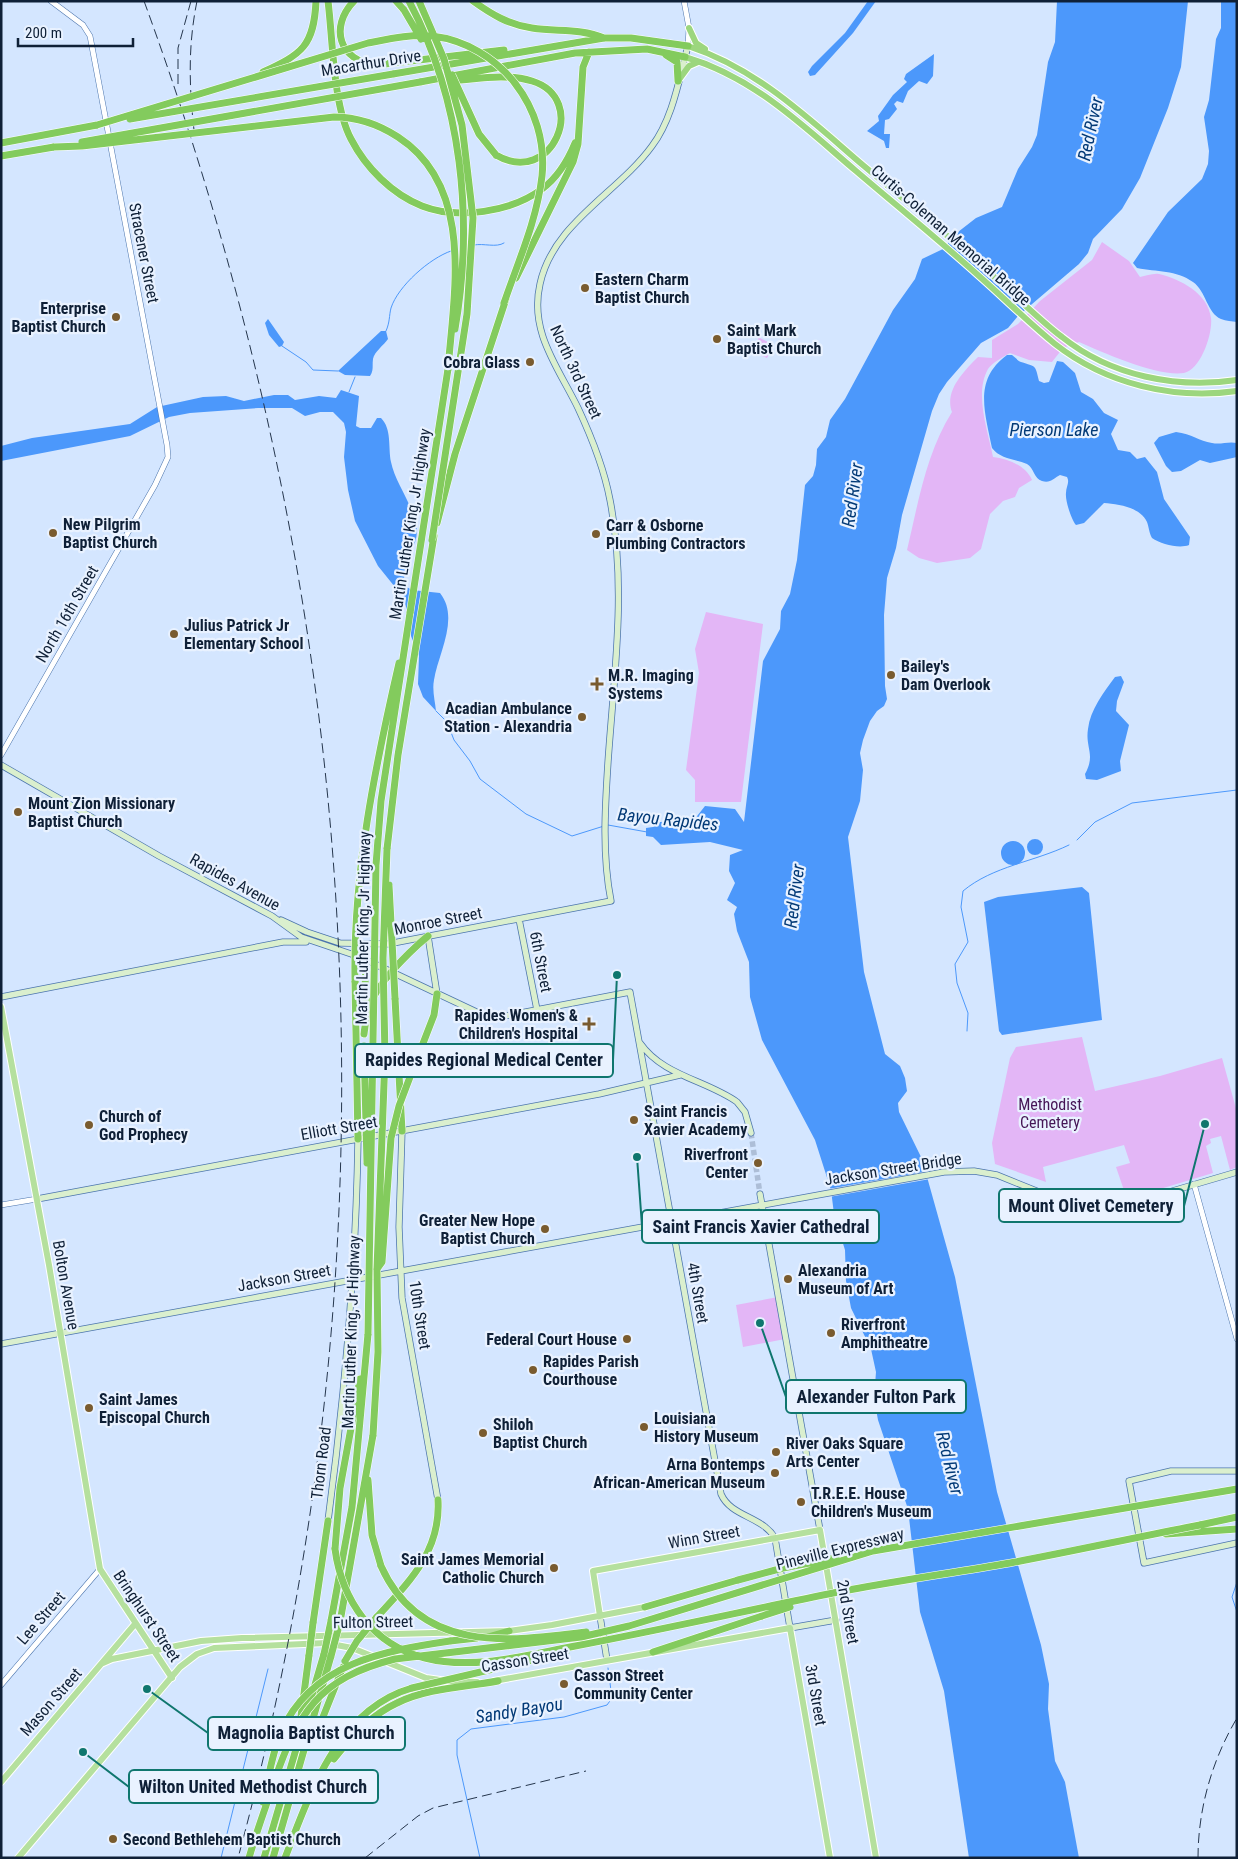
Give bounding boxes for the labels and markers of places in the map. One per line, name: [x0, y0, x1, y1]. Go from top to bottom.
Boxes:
place label: Eastern Charm Baptist Church: [595, 270, 690, 307]
marker: Eastern Charm Baptist Church: [579, 282, 591, 294]
place label: Enterprise Baptist Church: [12, 299, 106, 336]
marker: Enterprise Baptist Church: [110, 311, 122, 323]
place label: Saint Mark Baptist Church: [727, 321, 822, 358]
marker: Saint Mark Baptist Church: [711, 333, 723, 345]
place label: Cobra Glass: [443, 353, 520, 372]
marker: Cobra Glass: [524, 356, 536, 368]
place label: New Pilgrim Baptist Church: [63, 515, 158, 552]
place label: Carr & Osborne Plumbing Contractors: [606, 516, 745, 553]
marker: New Pilgrim Baptist Church: [47, 527, 59, 539]
marker: Carr & Osborne Plumbing Contractors: [590, 528, 602, 540]
place label: Julius Patrick Jr Elementary School: [184, 616, 303, 653]
marker: Julius Patrick Jr Elementary School: [168, 628, 180, 640]
place label: Bailey's Dam Overlook: [901, 657, 991, 694]
place label: M.R. Imaging Systems: [608, 666, 694, 703]
marker: Bailey's Dam Overlook: [885, 669, 897, 681]
marker: M.R. Imaging Systems: [590, 677, 604, 691]
place label: Acadian Ambulance Station - Alexandria: [444, 699, 572, 736]
marker: Acadian Ambulance Station - Alexandria: [576, 711, 588, 723]
place label: Mount Zion Missionary Baptist Church: [28, 794, 175, 831]
marker: Mount Zion Missionary Baptist Church: [12, 806, 24, 818]
place label: Rapides Women's & Children's Hospital: [455, 1006, 578, 1043]
marker: Rapides Women's & Children's Hospital: [582, 1017, 596, 1031]
callout: Rapides Regional Medical Center: [355, 1044, 613, 1077]
place label: Saint Francis Xavier Academy: [644, 1102, 747, 1139]
place label: Church of God Prophecy: [99, 1107, 188, 1144]
marker: Saint Francis Xavier Academy: [628, 1114, 640, 1126]
marker: Church of God Prophecy: [83, 1119, 95, 1131]
place label: Riverfront Center: [684, 1145, 748, 1182]
marker: Riverfront Center: [752, 1157, 764, 1169]
callout: Mount Olivet Cemetery: [999, 1189, 1184, 1222]
callout: Saint Francis Xavier Cathedral: [642, 1210, 879, 1243]
place label: Greater New Hope Baptist Church: [419, 1211, 535, 1248]
marker: Greater New Hope Baptist Church: [539, 1223, 551, 1235]
place label: Alexandria Museum of Art: [798, 1261, 893, 1298]
marker: Alexandria Museum of Art: [782, 1273, 794, 1285]
place label: Riverfront Amphitheatre: [841, 1315, 928, 1352]
marker: Riverfront Amphitheatre: [825, 1327, 837, 1339]
place label: Federal Court House: [486, 1330, 617, 1349]
marker: Federal Court House: [621, 1333, 633, 1345]
place label: Rapides Parish Courthouse: [543, 1352, 639, 1389]
marker: Rapides Parish Courthouse: [527, 1364, 539, 1376]
callout: Alexander Fulton Park: [786, 1380, 966, 1413]
place label: Saint James Episcopal Church: [99, 1390, 210, 1427]
marker: Saint James Episcopal Church: [83, 1402, 95, 1414]
place label: Louisiana History Museum: [654, 1409, 759, 1446]
place label: Shiloh Baptist Church: [493, 1415, 588, 1452]
marker: Louisiana History Museum: [638, 1421, 650, 1433]
marker: Shiloh Baptist Church: [477, 1427, 489, 1439]
place label: River Oaks Square Arts Center: [786, 1434, 904, 1471]
marker: River Oaks Square Arts Center: [770, 1446, 782, 1458]
place label: Arna Bontemps African-American Museum: [593, 1455, 765, 1492]
marker: Arna Bontemps African-American Museum: [769, 1467, 781, 1479]
place label: T.R.E.E. House Children's Museum: [811, 1484, 932, 1521]
marker: T.R.E.E. House Children's Museum: [795, 1496, 807, 1508]
place label: Saint James Memorial Catholic Church: [401, 1550, 544, 1587]
marker: Saint James Memorial Catholic Church: [548, 1562, 560, 1574]
place label: Casson Street Community Center: [574, 1666, 693, 1703]
marker: Casson Street Community Center: [558, 1678, 570, 1690]
callout: Magnolia Baptist Church: [208, 1717, 405, 1750]
callout: Wilton United Methodist Church: [129, 1770, 378, 1803]
place label: Second Bethlehem Baptist Church: [123, 1830, 341, 1849]
marker: Second Bethlehem Baptist Church: [107, 1833, 119, 1845]

